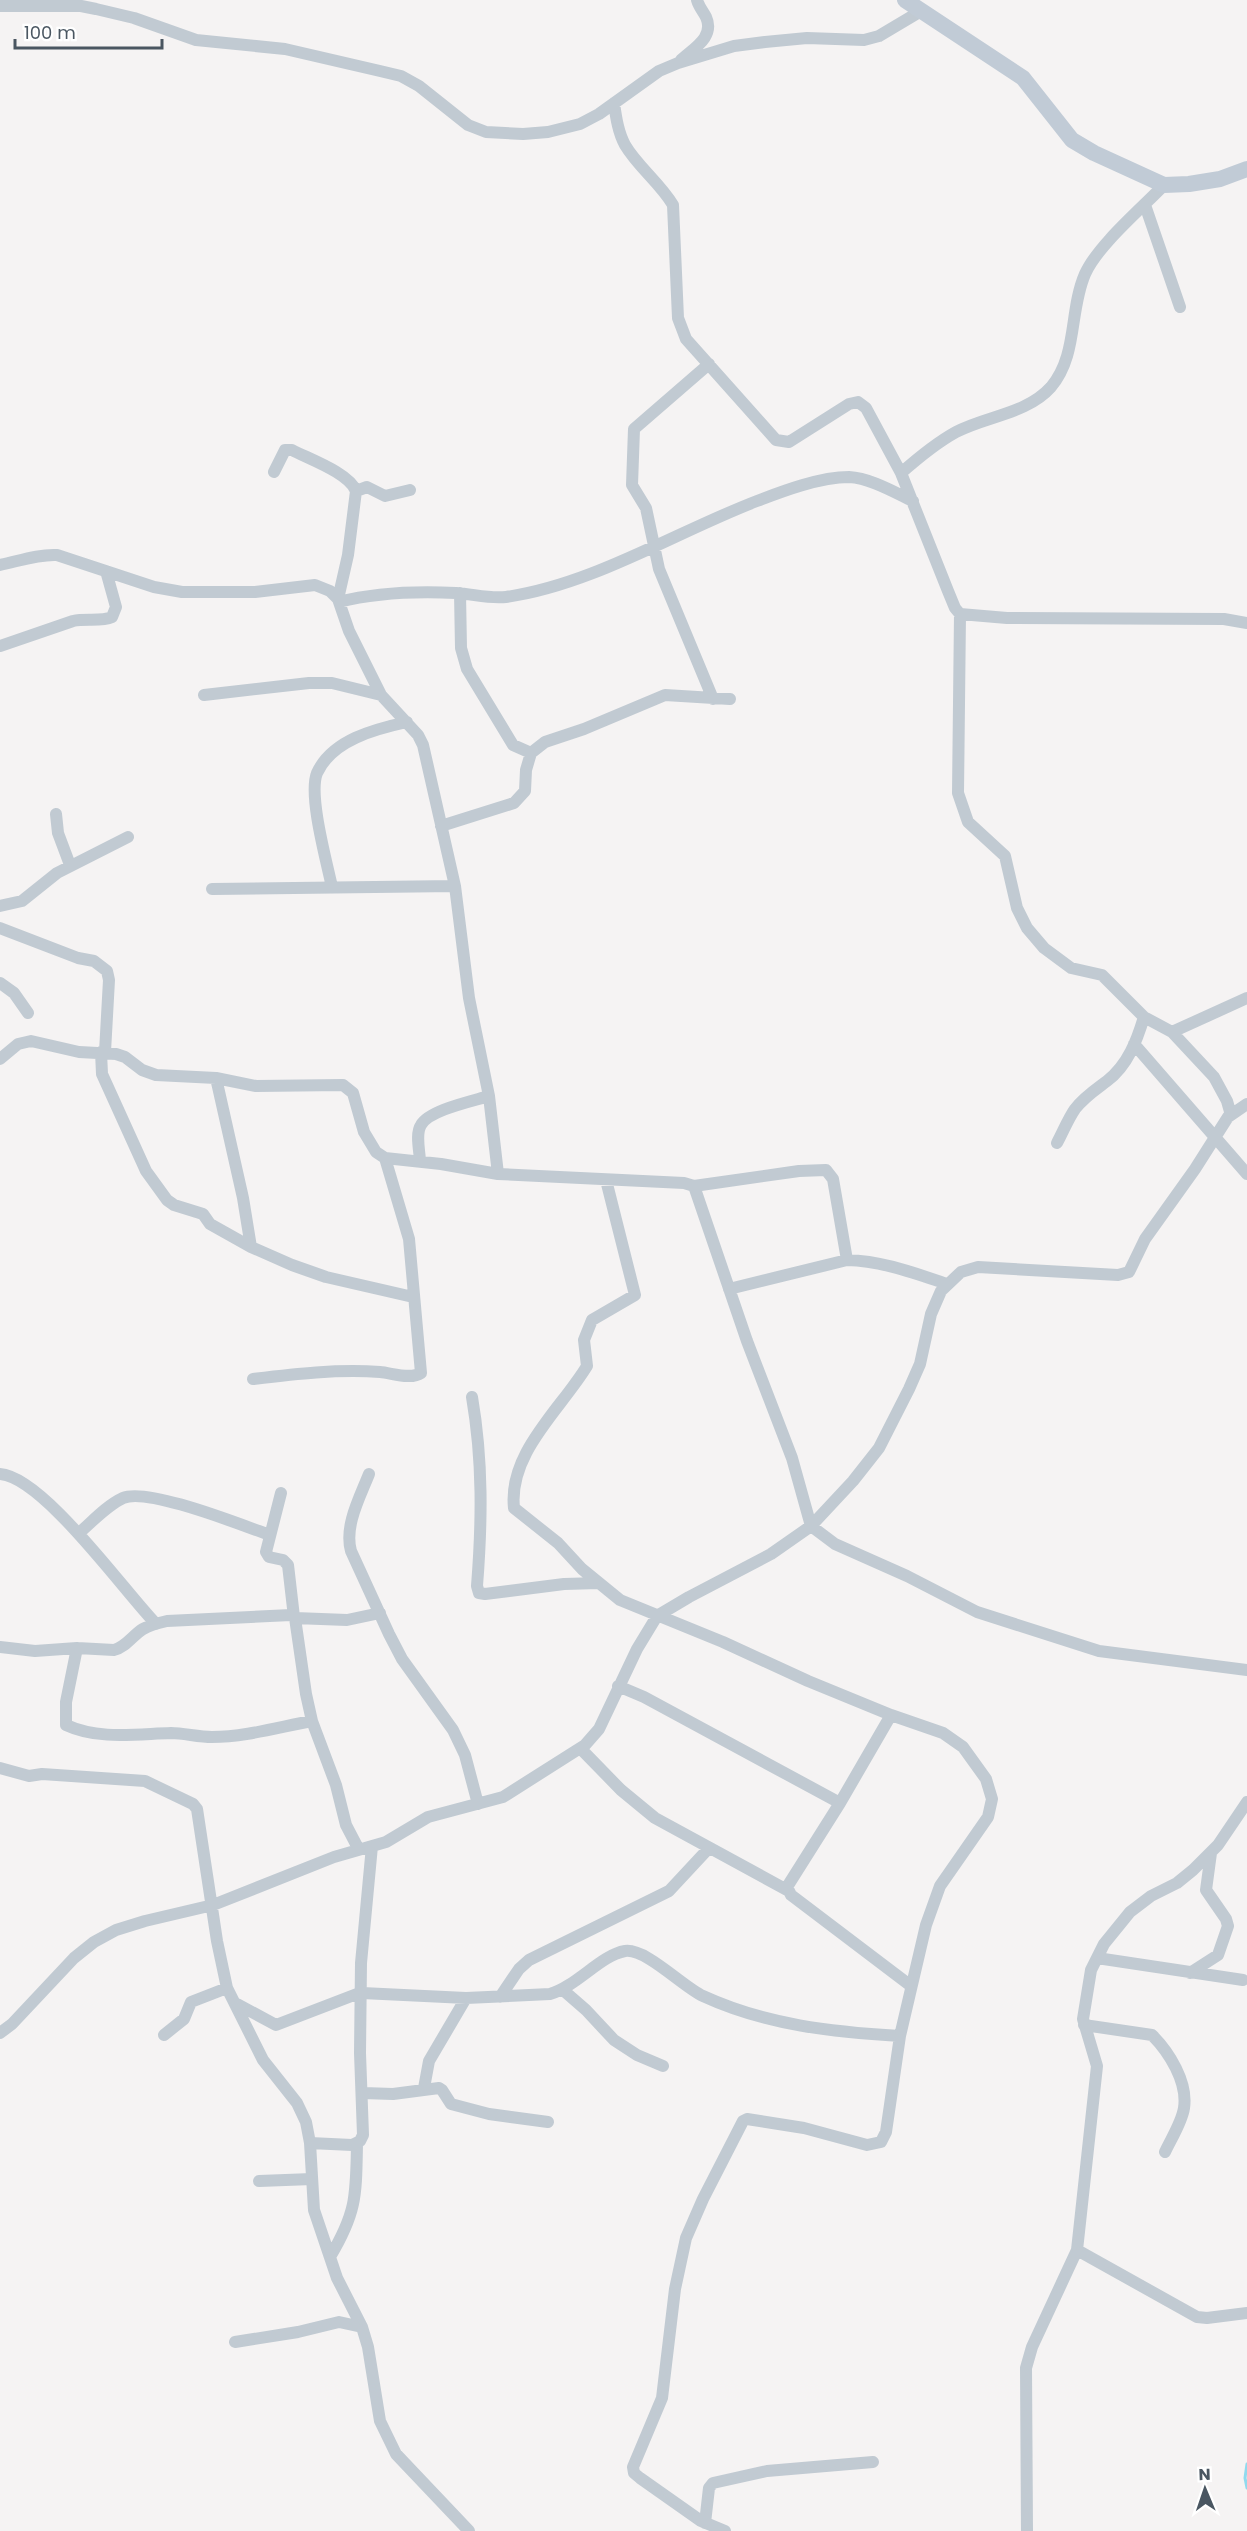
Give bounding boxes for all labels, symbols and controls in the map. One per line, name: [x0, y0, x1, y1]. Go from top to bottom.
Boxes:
scale bar: [15, 12, 162, 50]
text: 100 m: [24, 20, 76, 45]
north arrow: [1175, 2459, 1235, 2519]
text: N: [1198, 2463, 1211, 2486]

